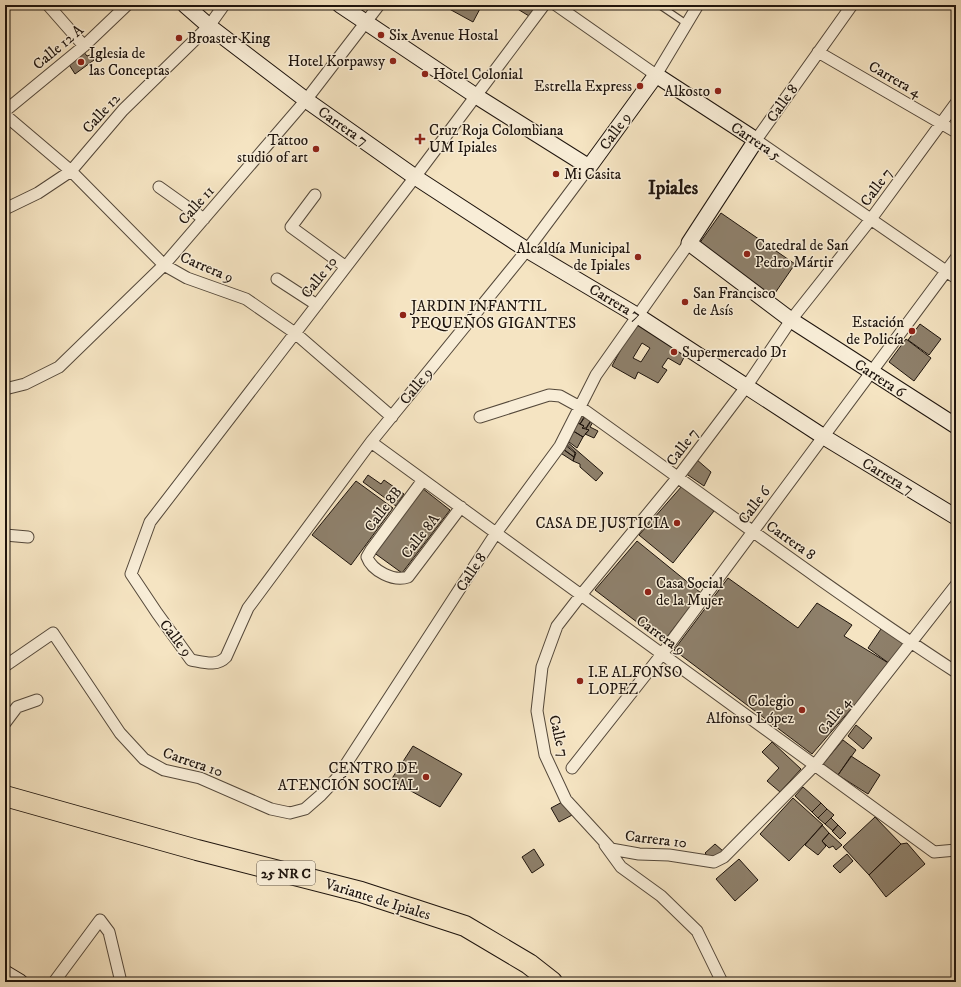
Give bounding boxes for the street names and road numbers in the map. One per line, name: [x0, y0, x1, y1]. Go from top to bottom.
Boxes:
street label: Calle 12 A: [29, 20, 88, 74]
street label: Carrera 4: [865, 57, 925, 102]
street label: Calle 8: [763, 81, 802, 126]
street label: Calle 12: [78, 89, 125, 137]
street label: Carrera 7: [314, 102, 372, 151]
street label: Calle 9: [595, 109, 635, 154]
street label: Carrera 5: [727, 118, 785, 165]
street label: Calle 7: [856, 164, 897, 210]
street label: Calle 11: [174, 182, 219, 229]
street label: Carrera 9: [177, 248, 236, 287]
street label: Calle 10: [297, 252, 342, 302]
street label: Carrera 7: [586, 280, 644, 325]
street label: Carrera 6: [851, 355, 910, 402]
street label: Calle 9: [396, 364, 437, 409]
street label: Calle 7: [662, 424, 703, 470]
street label: Carrera 7: [859, 454, 917, 499]
street label: Calle 6: [734, 482, 776, 528]
street label: Calle 8B: [360, 483, 407, 536]
street label: Calle 8A: [397, 510, 444, 563]
street label: Carrera 8: [762, 516, 819, 564]
street label: Calle 8: [452, 549, 491, 595]
street label: Carrera 9: [632, 611, 689, 660]
street label: Calle 9: [155, 616, 196, 661]
street label: Calle 4: [814, 693, 855, 739]
street label: Calle 7: [544, 713, 573, 759]
street label: Carrera 10: [160, 743, 225, 782]
street label: Carrera 10: [624, 826, 688, 853]
road number: 25 NR C: [257, 861, 315, 885]
street label: Variante de Ipiales: [322, 874, 433, 925]

